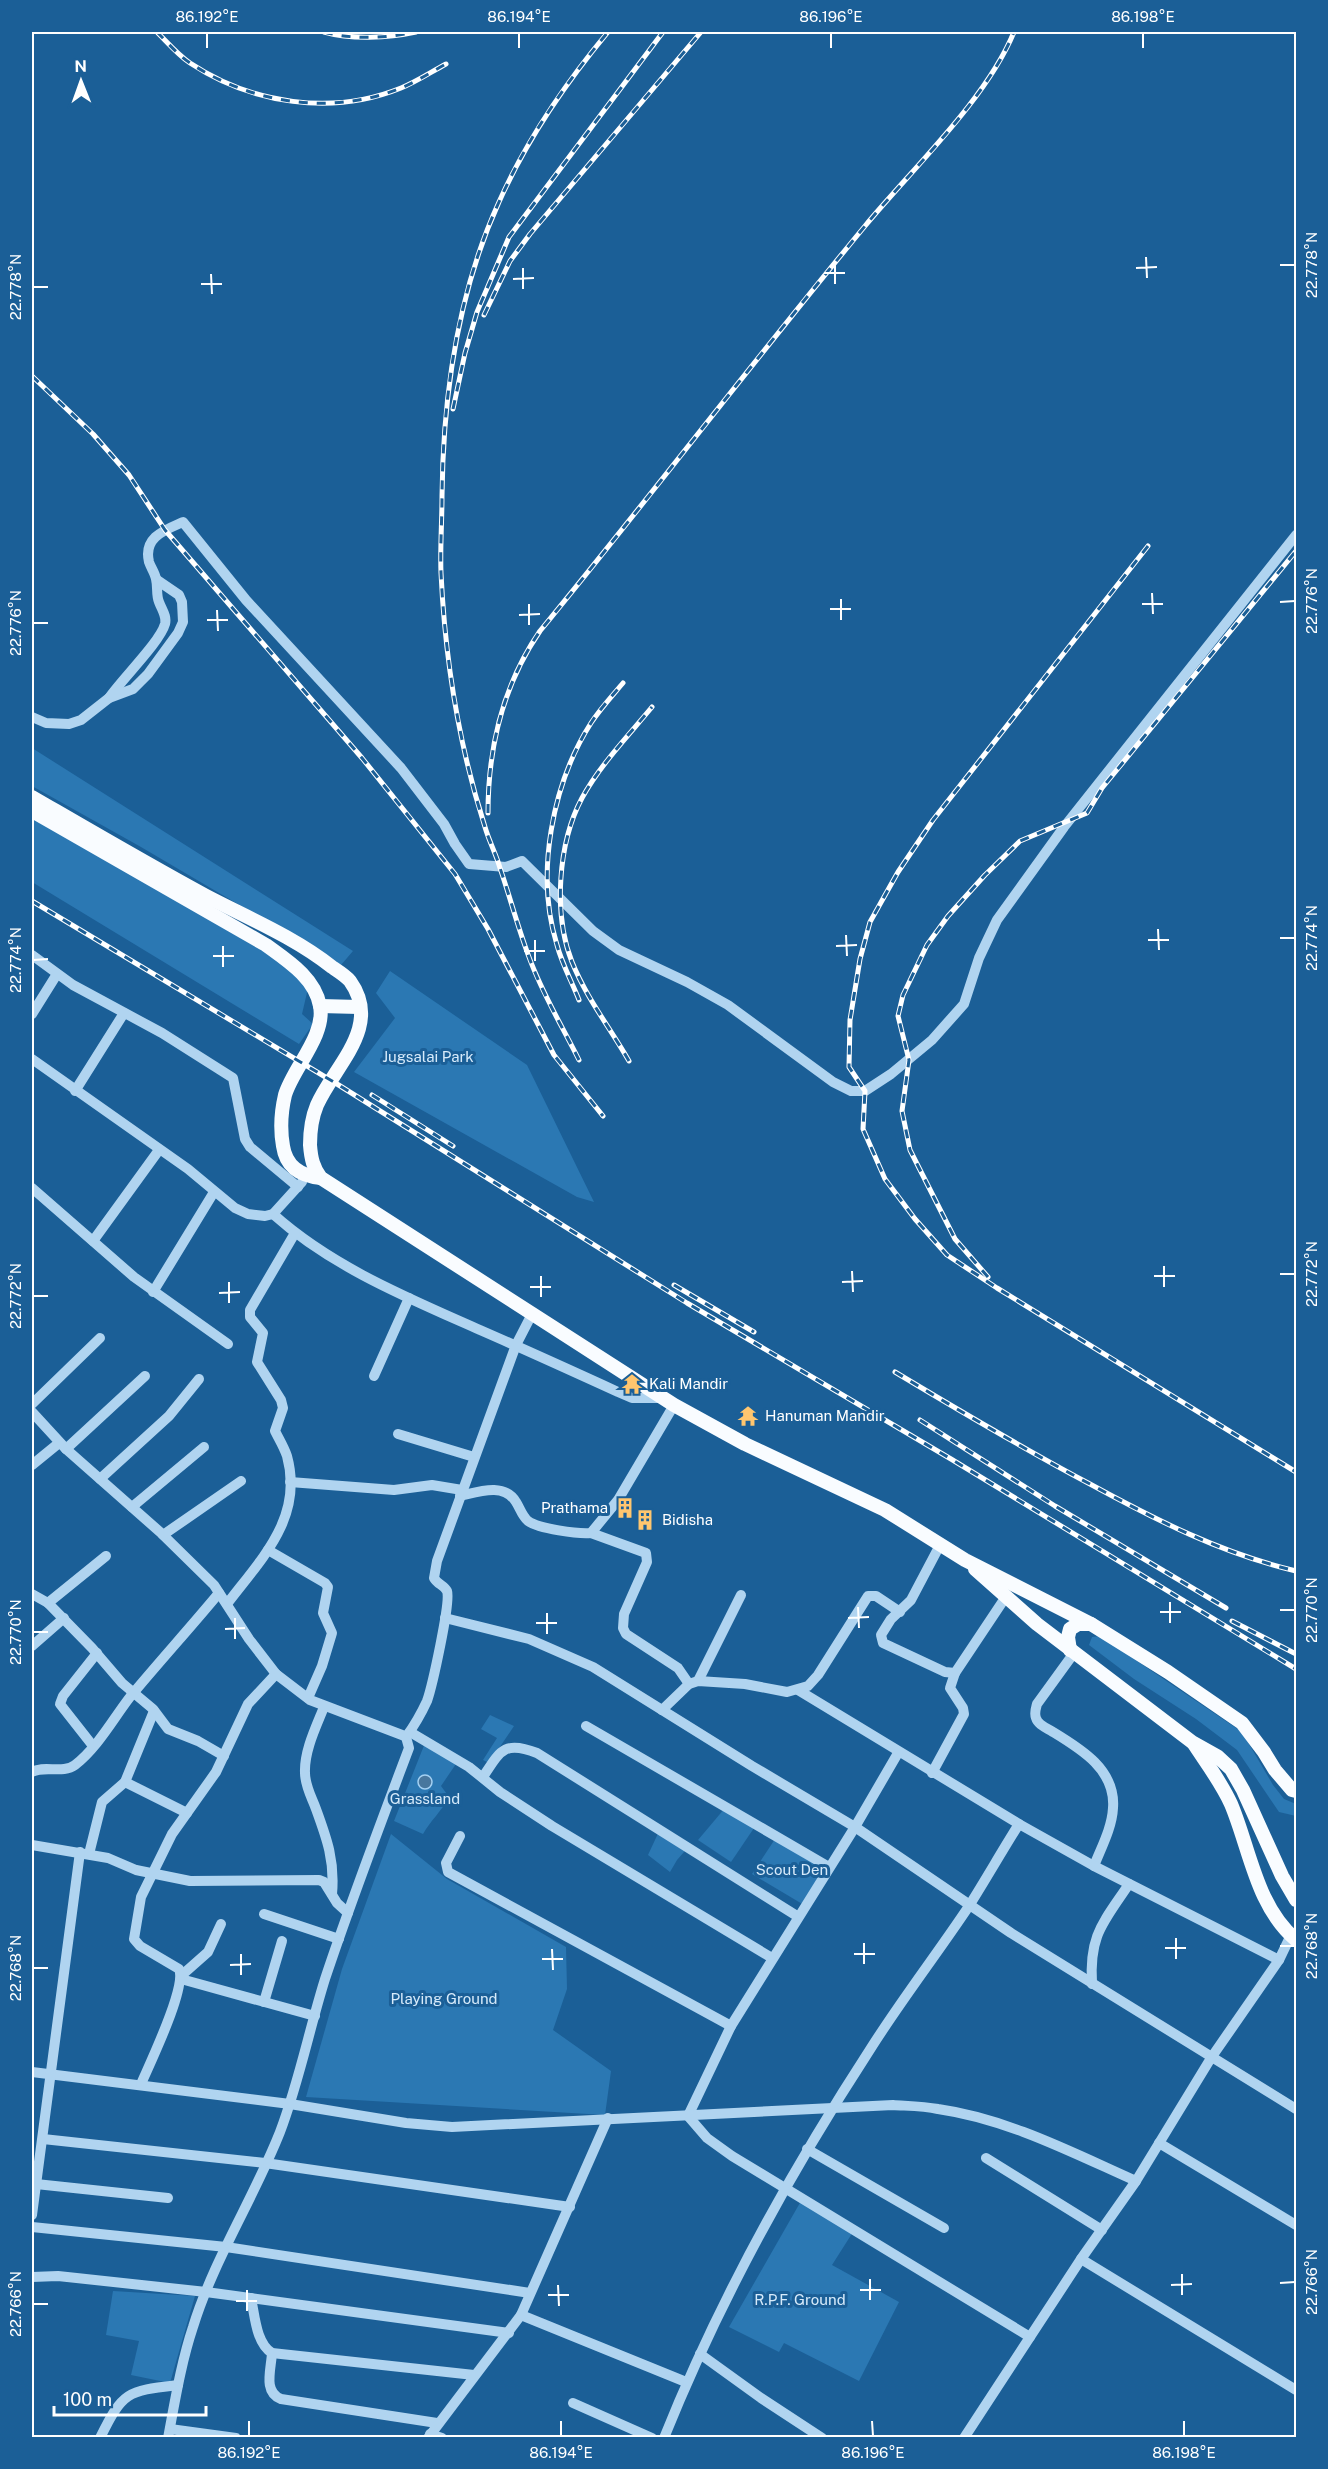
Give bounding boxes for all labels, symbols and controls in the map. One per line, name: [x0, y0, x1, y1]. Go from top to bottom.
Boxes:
text: 86.192°E: [176, 8, 239, 25]
text: 86.194°E: [487, 8, 551, 25]
text: 86.196°E: [799, 8, 863, 25]
text: 86.198°E: [1111, 8, 1175, 25]
north arrow: [51, 51, 111, 111]
text: N: [74, 57, 87, 76]
text: 22.778°N: [1303, 232, 1320, 298]
text: 22.778°N: [7, 254, 24, 320]
text: 22.776°N: [1303, 568, 1320, 634]
text: 22.776°N: [7, 590, 24, 656]
text: 22.774°N: [1303, 905, 1320, 971]
text: 22.774°N: [7, 927, 24, 993]
park label: Jugsalai Park: [382, 1048, 474, 1065]
text: 22.772°N: [1303, 1241, 1320, 1307]
text: 22.772°N: [7, 1263, 24, 1329]
temple icon: Kali Mandir: [620, 1372, 644, 1396]
place label: Kali Mandir: [649, 1375, 728, 1392]
temple icon: Hanuman Mandir: [736, 1404, 760, 1428]
place label: Hanuman Mandir: [765, 1407, 885, 1424]
building icon: Prathama: [613, 1496, 637, 1520]
place label: Prathama: [541, 1499, 608, 1516]
building icon: Bidisha: [633, 1508, 657, 1532]
place label: Bidisha: [662, 1511, 713, 1528]
text: 22.770°N: [1303, 1577, 1320, 1643]
text: 22.770°N: [7, 1599, 24, 1665]
park label: Grassland: [390, 1790, 460, 1807]
park label: Scout Den: [756, 1861, 828, 1878]
text: 22.768°N: [1303, 1913, 1320, 1979]
text: 22.768°N: [7, 1935, 24, 2001]
park label: Playing Ground: [390, 1990, 498, 2007]
text: 22.766°N: [1303, 2249, 1320, 2315]
text: 22.766°N: [7, 2271, 24, 2337]
park label: R.P.F. Ground: [754, 2291, 846, 2308]
scale bar: [54, 2379, 206, 2417]
text: 100 m: [63, 2389, 112, 2410]
text: 86.192°E: [218, 2444, 281, 2461]
text: 86.194°E: [529, 2444, 593, 2461]
text: 86.196°E: [841, 2444, 905, 2461]
text: 86.198°E: [1152, 2444, 1216, 2461]

